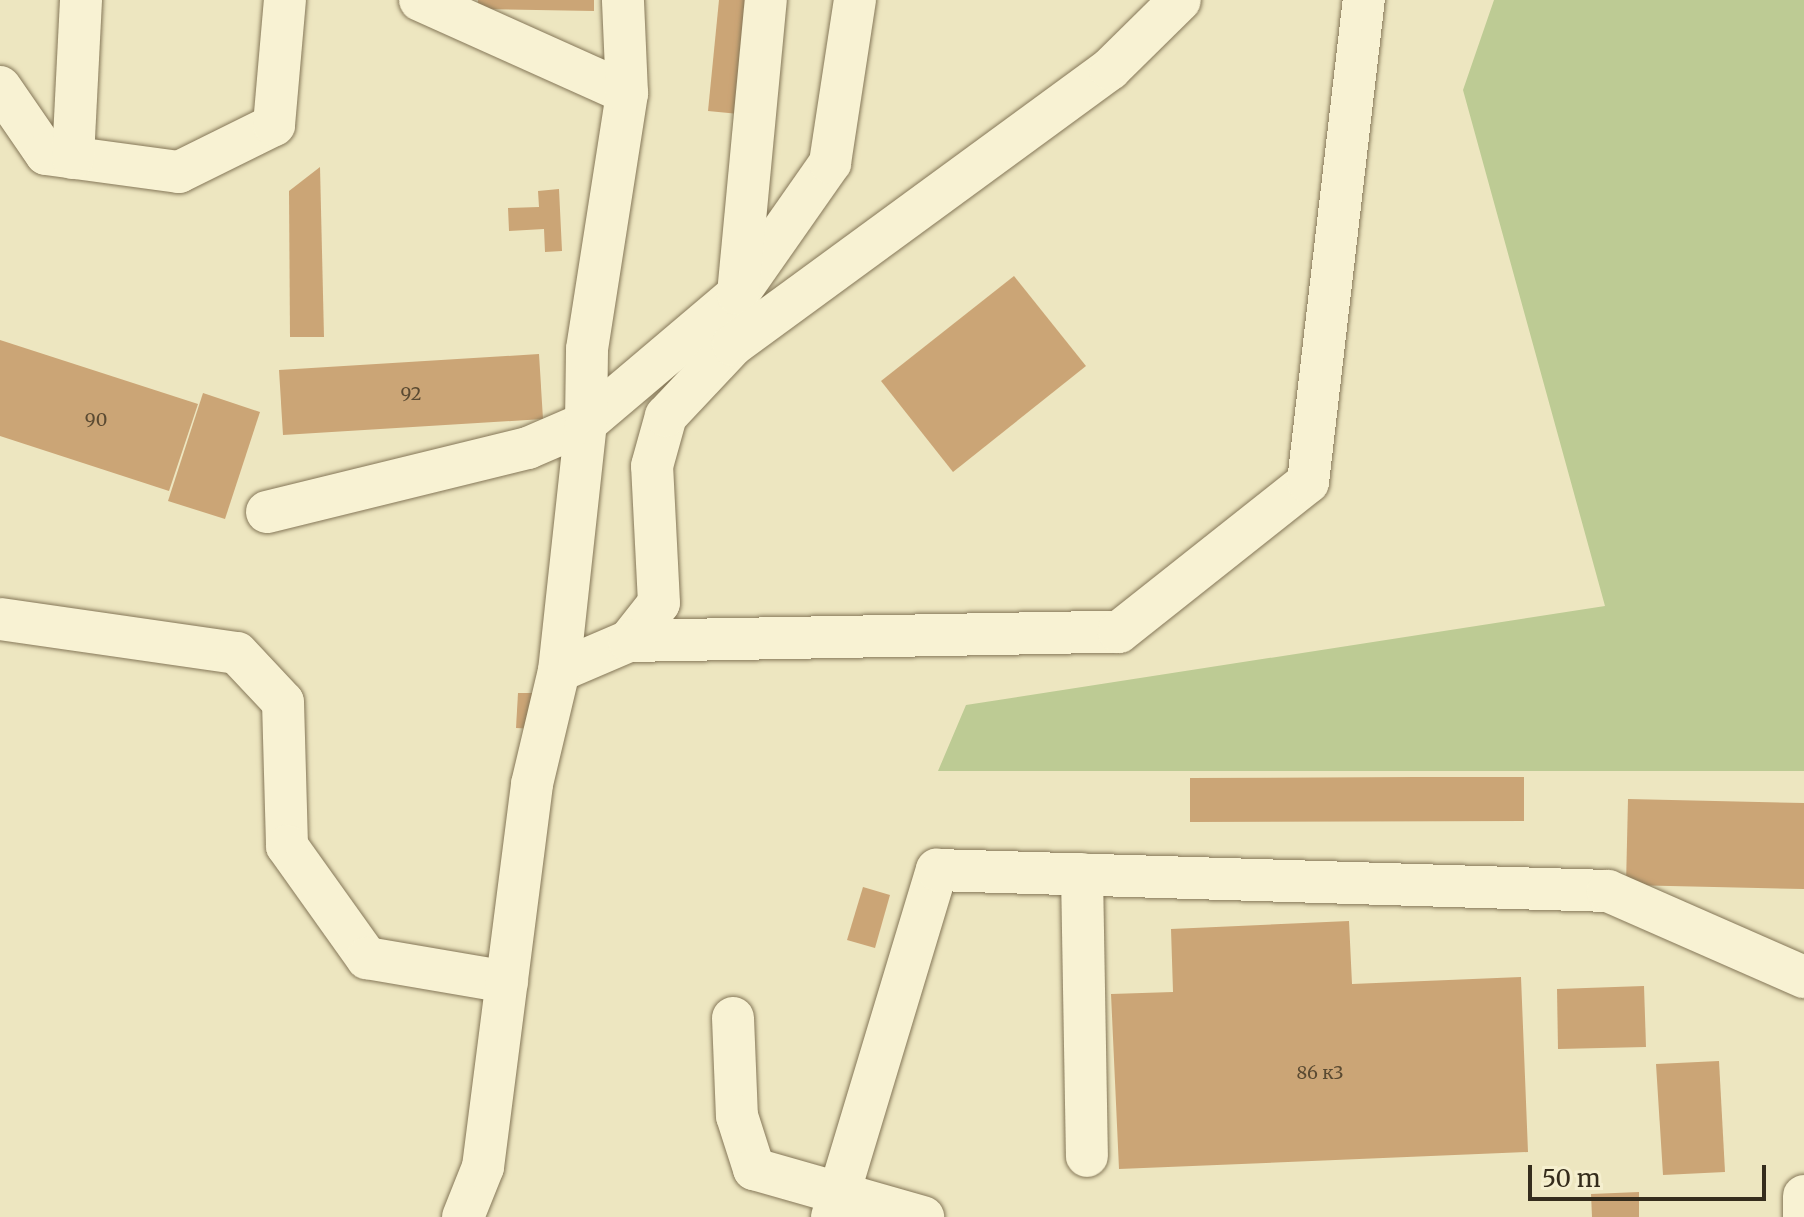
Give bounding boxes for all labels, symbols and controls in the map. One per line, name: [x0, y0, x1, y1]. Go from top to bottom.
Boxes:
house number: 92: [400, 383, 422, 405]
house number: 90: [85, 409, 107, 431]
house number: 86 к3: [1296, 1062, 1344, 1084]
scale bar: [1532, 1149, 1770, 1199]
text: 50 m: [1542, 1163, 1601, 1194]

